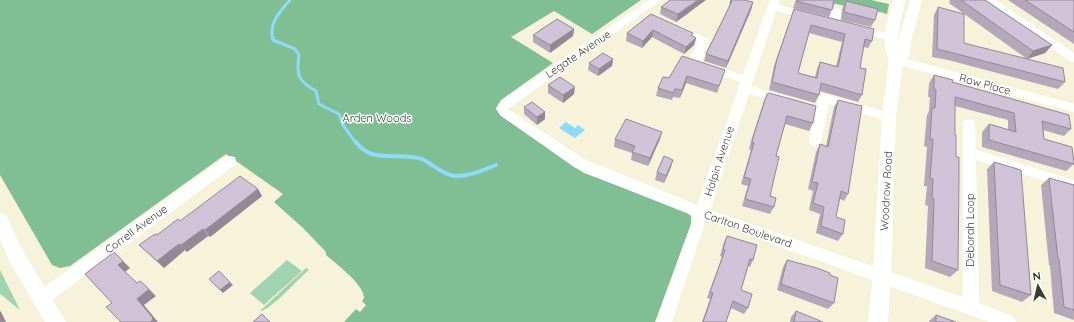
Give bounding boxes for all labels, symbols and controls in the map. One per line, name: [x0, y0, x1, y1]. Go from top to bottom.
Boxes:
street label: Legate Avenue: [543, 27, 613, 81]
street label: Row Place: [958, 70, 1012, 98]
park label: Arden Woods: [343, 111, 411, 125]
street label: Halpin Avenue: [701, 124, 737, 198]
street label: Woodrow Road: [877, 151, 895, 231]
street label: Deborah Loop: [963, 193, 977, 267]
street label: Correll Avenue: [102, 202, 170, 256]
street label: Carlton Boulevard: [702, 207, 794, 251]
north arrow: [1018, 266, 1058, 306]
text: N: [1032, 269, 1042, 284]

